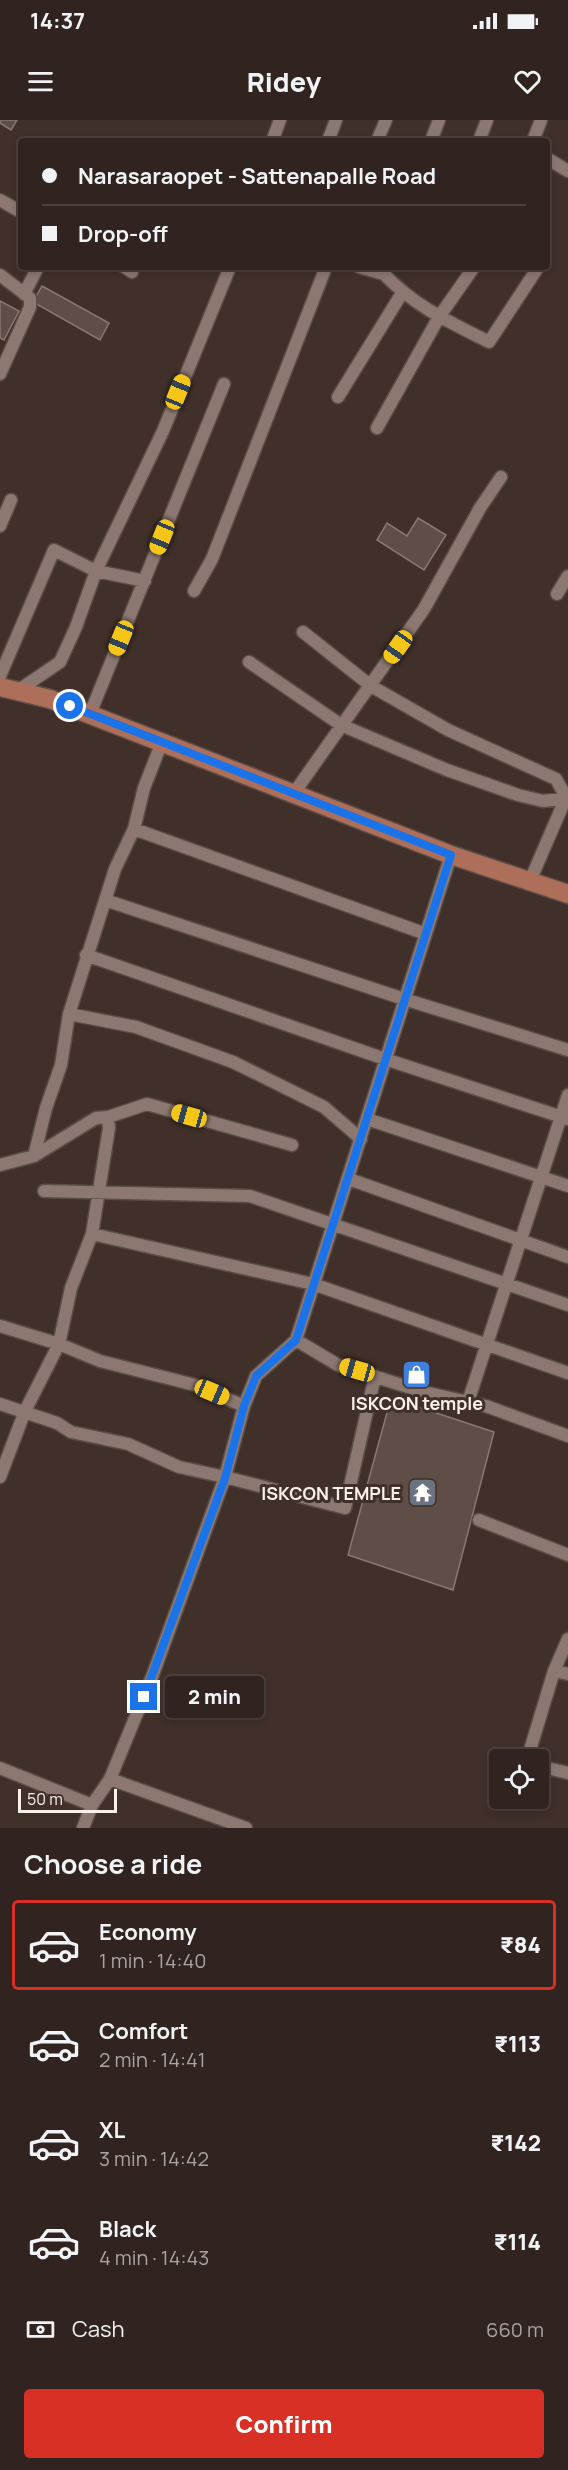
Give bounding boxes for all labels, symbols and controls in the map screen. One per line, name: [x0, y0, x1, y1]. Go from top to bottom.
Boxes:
text: 14:37: [30, 6, 85, 36]
text: Ridey: [247, 63, 321, 100]
icon: menu: [24, 65, 57, 98]
icon: heart: [511, 65, 544, 98]
text: Narasaraopet - Sattenapalle Road: [78, 161, 436, 191]
text: Drop-off: [78, 219, 168, 249]
car: [163, 372, 193, 412]
car: [147, 517, 177, 557]
car: [106, 618, 136, 658]
car: [380, 627, 416, 667]
route start: [56, 692, 83, 719]
car: [169, 1102, 209, 1130]
car: [337, 1356, 377, 1384]
shop icon: ISKCON temple: [401, 1358, 433, 1390]
car: [192, 1377, 232, 1407]
place label: ISKCON temple: [351, 1391, 483, 1415]
temple icon: ISKCON TEMPLE: [406, 1477, 438, 1509]
place label: ISKCON TEMPLE: [261, 1481, 401, 1505]
callout: 2 min: [165, 1676, 264, 1718]
route end: [130, 1683, 157, 1710]
text: 2 min: [188, 1683, 241, 1710]
map controls: [489, 1749, 549, 1809]
button: locate: [489, 1749, 549, 1809]
scale bar: [18, 1786, 117, 1814]
text: 50 m: [27, 1788, 63, 1810]
text: Choose a ride: [24, 1845, 202, 1882]
text: Economy: [99, 1917, 197, 1947]
icon: car: [27, 1918, 81, 1972]
text: ₹84: [500, 1930, 541, 1960]
text: 1 min · 14:40: [99, 1947, 206, 1974]
text: Comfort: [99, 2016, 188, 2046]
icon: car: [27, 2017, 81, 2071]
text: ₹113: [494, 2029, 541, 2059]
text: 2 min · 14:41: [99, 2046, 206, 2073]
text: XL: [99, 2115, 125, 2145]
icon: car: [27, 2116, 81, 2170]
text: ₹142: [490, 2128, 541, 2158]
text: 3 min · 14:42: [99, 2145, 209, 2172]
text: Black: [99, 2214, 156, 2244]
icon: car: [27, 2215, 81, 2269]
text: ₹114: [494, 2227, 541, 2257]
text: 4 min · 14:43: [99, 2244, 209, 2271]
icon: cash: [24, 2313, 57, 2346]
text: Cash: [72, 2314, 125, 2344]
text: 660 m: [486, 2316, 544, 2343]
button: Confirm: [24, 2389, 544, 2458]

